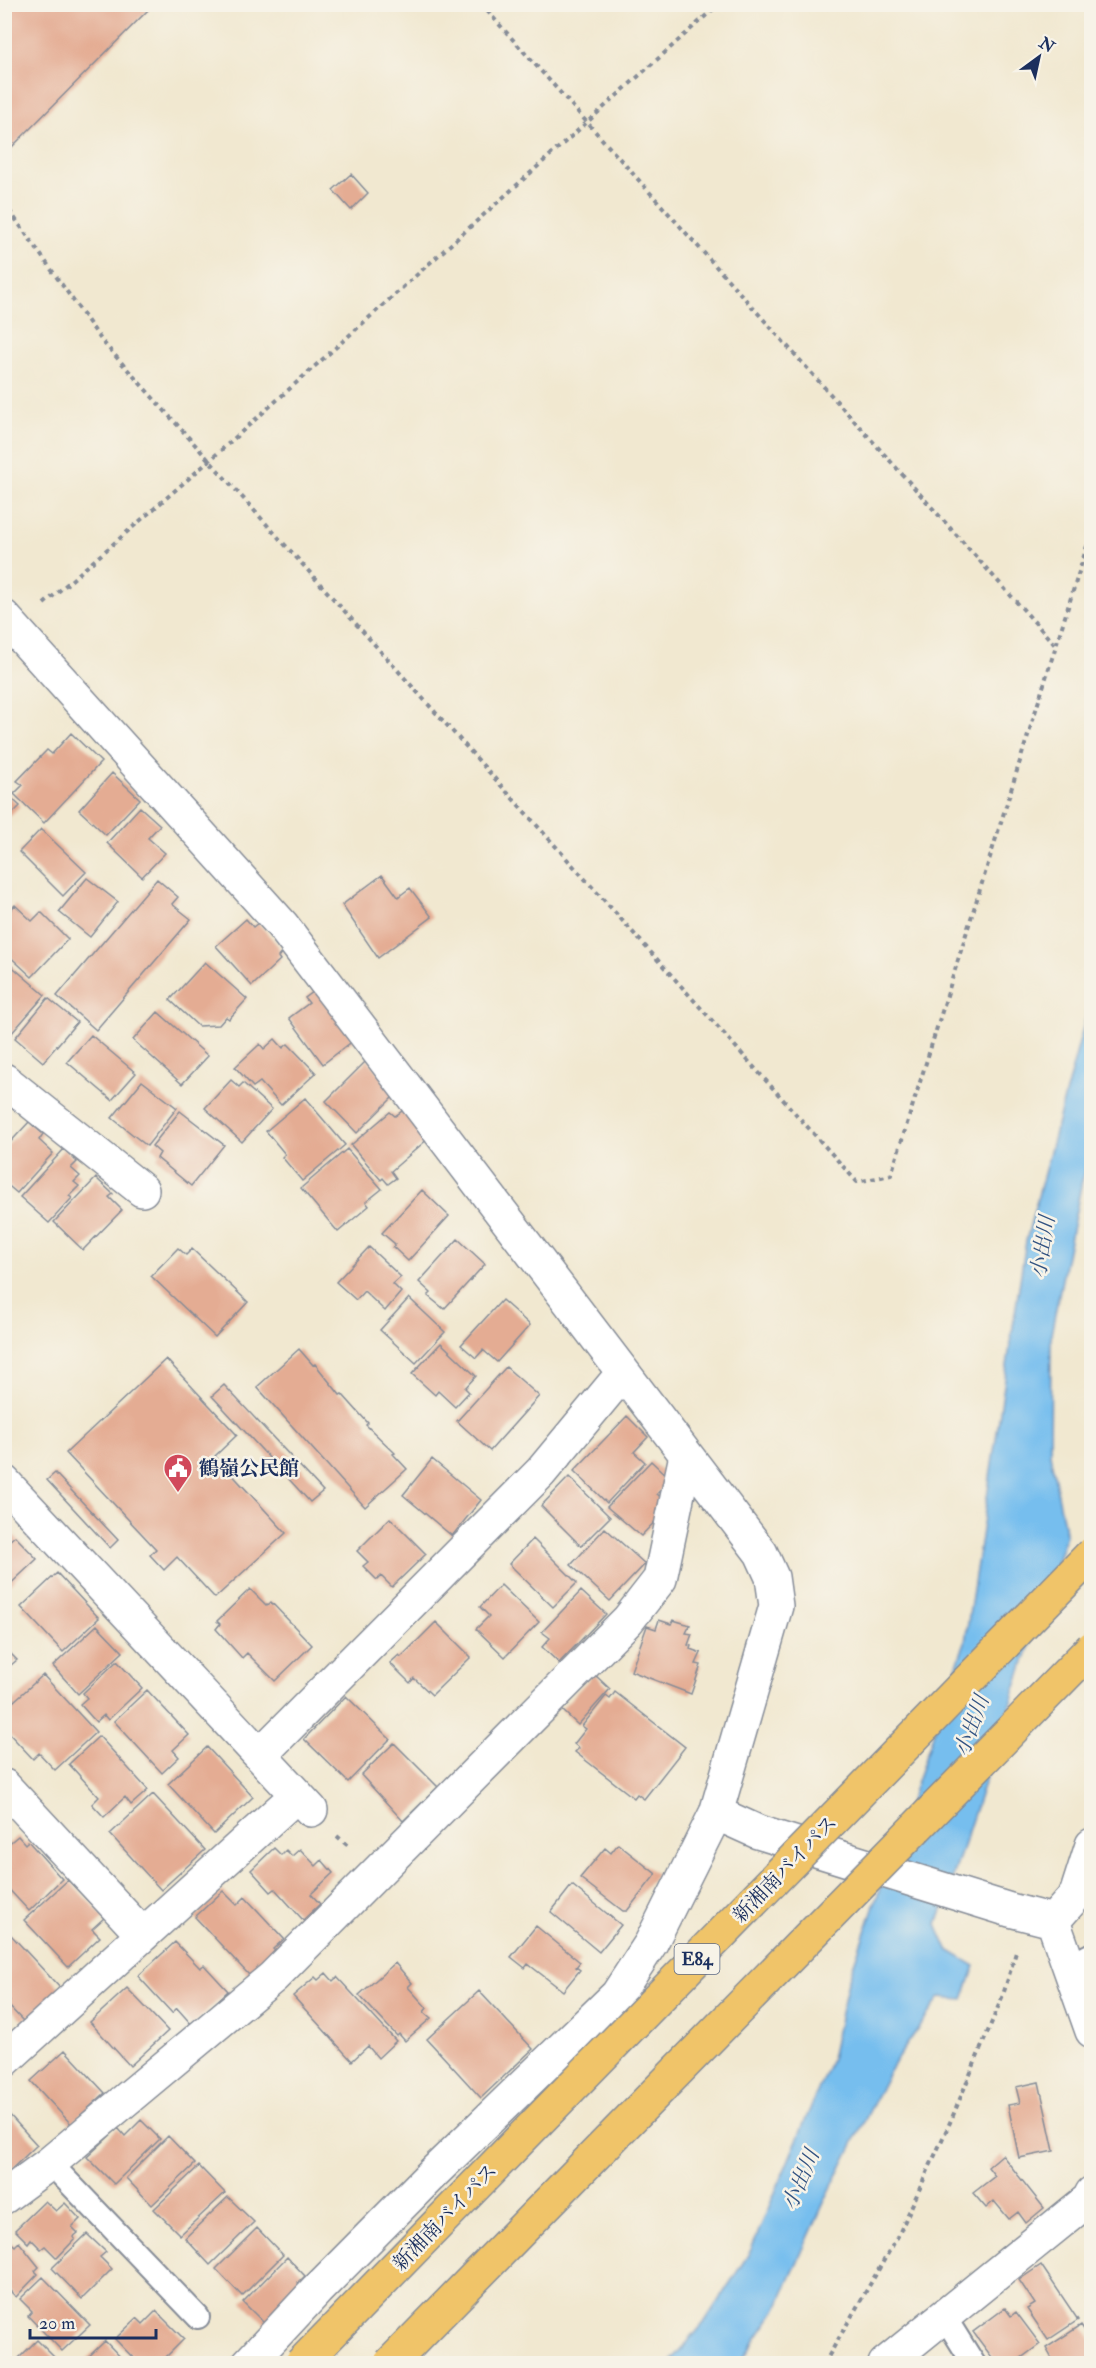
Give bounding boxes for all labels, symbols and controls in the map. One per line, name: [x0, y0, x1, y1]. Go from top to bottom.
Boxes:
north arrow: [1009, 27, 1069, 87]
text: N: [1034, 32, 1059, 58]
water label: 小出川: [1025, 1212, 1062, 1280]
public building icon: 鶴嶺公民館: [162, 1452, 194, 1494]
place label: 鶴嶺公民館: [199, 1456, 299, 1481]
water label: 小出川: [949, 1690, 996, 1760]
street label: 新湘南バイパス: [728, 1810, 842, 1928]
road number: E84: [674, 1944, 720, 1974]
water label: 小出川: [776, 2144, 827, 2214]
street label: 新湘南バイパス: [388, 2158, 502, 2276]
scale bar: [30, 2302, 156, 2340]
text: 20 m: [39, 2312, 75, 2335]

